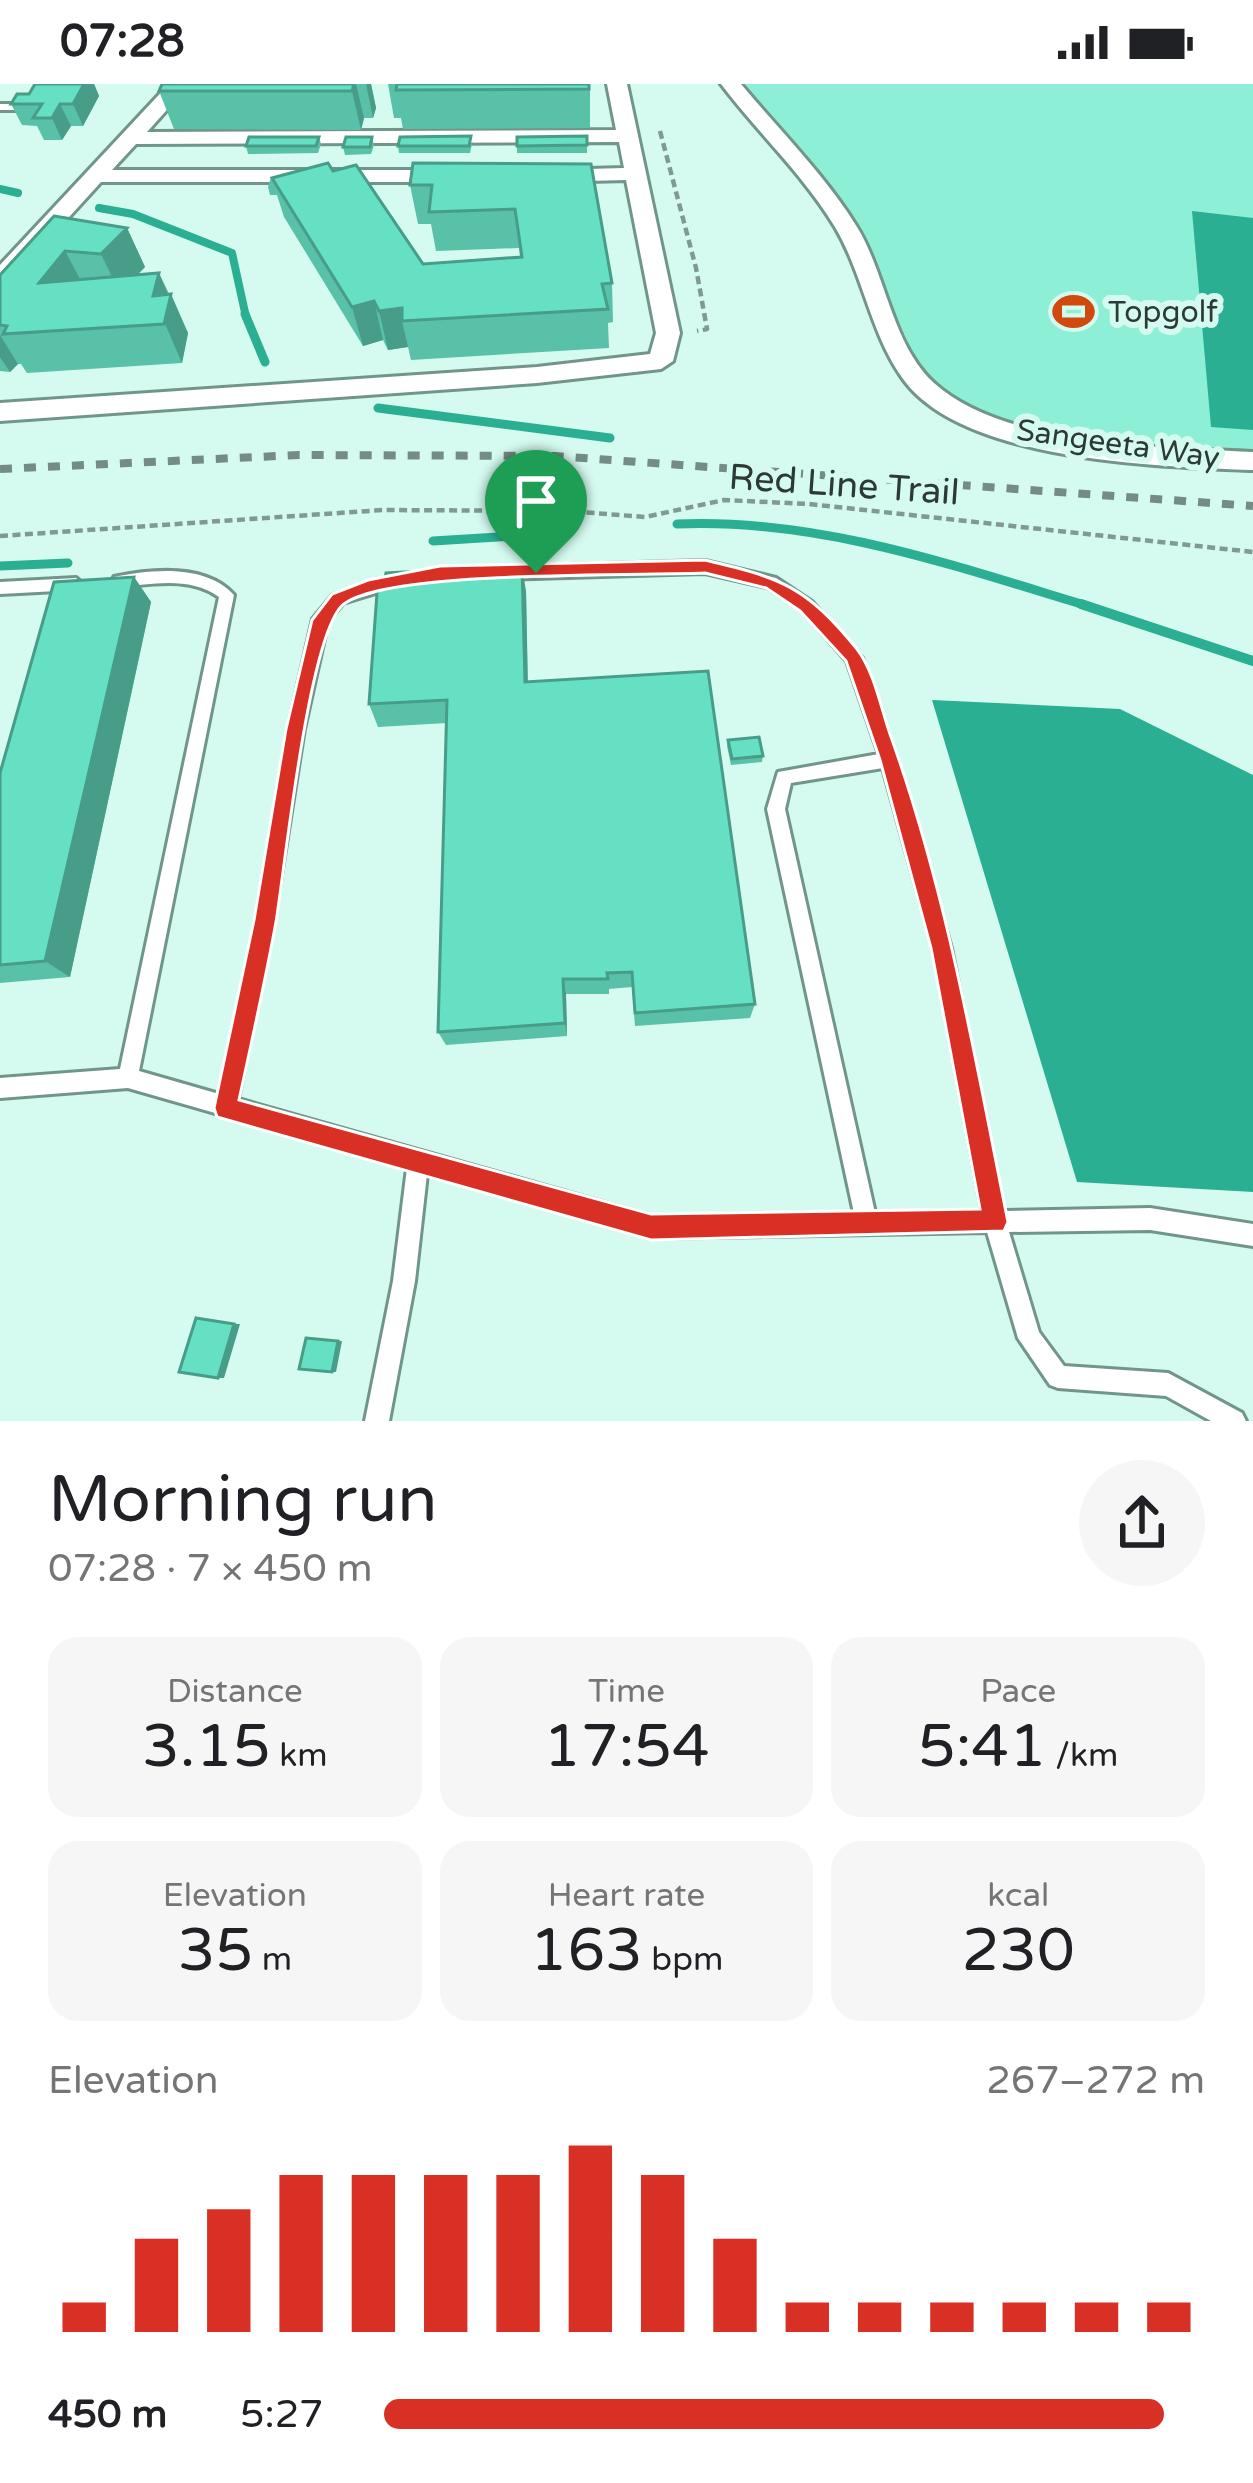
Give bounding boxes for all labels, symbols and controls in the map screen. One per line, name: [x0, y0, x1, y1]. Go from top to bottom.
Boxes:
text: 07:28: [60, 15, 185, 69]
sports icon: Topgolf: [1051, 289, 1097, 335]
place label: Topgolf: [1108, 294, 1218, 331]
street label: Sangeeta Way: [1014, 411, 1222, 477]
pin: [485, 450, 587, 573]
street label: Red Line Trail: [727, 455, 961, 515]
icon: arrive: [503, 468, 569, 534]
text: Morning run: [48, 1460, 438, 1540]
button: share: [1079, 1460, 1205, 1586]
text: 07:28 · 7 × 450 m: [48, 1545, 373, 1592]
text: Distance: [167, 1672, 303, 1711]
text: Time: [588, 1672, 665, 1711]
text: Pace: [980, 1672, 1056, 1711]
text: 3.15: [142, 1711, 271, 1783]
text: 17:54: [543, 1711, 710, 1783]
text: 5:41: [918, 1711, 1047, 1783]
text: km: [271, 1736, 328, 1775]
text: /km: [1047, 1736, 1118, 1775]
text: Elevation: [163, 1876, 307, 1915]
text: Heart rate: [548, 1876, 705, 1915]
text: kcal: [987, 1876, 1049, 1915]
text: 35: [178, 1915, 253, 1987]
text: 163: [530, 1915, 643, 1987]
text: 230: [962, 1915, 1075, 1987]
text: m: [253, 1940, 292, 1979]
text: bpm: [643, 1940, 723, 1979]
text: Elevation: [48, 2057, 218, 2104]
text: 267–272 m: [986, 2057, 1205, 2104]
text: 450 m: [48, 2391, 167, 2438]
text: 5:27: [240, 2391, 324, 2438]

